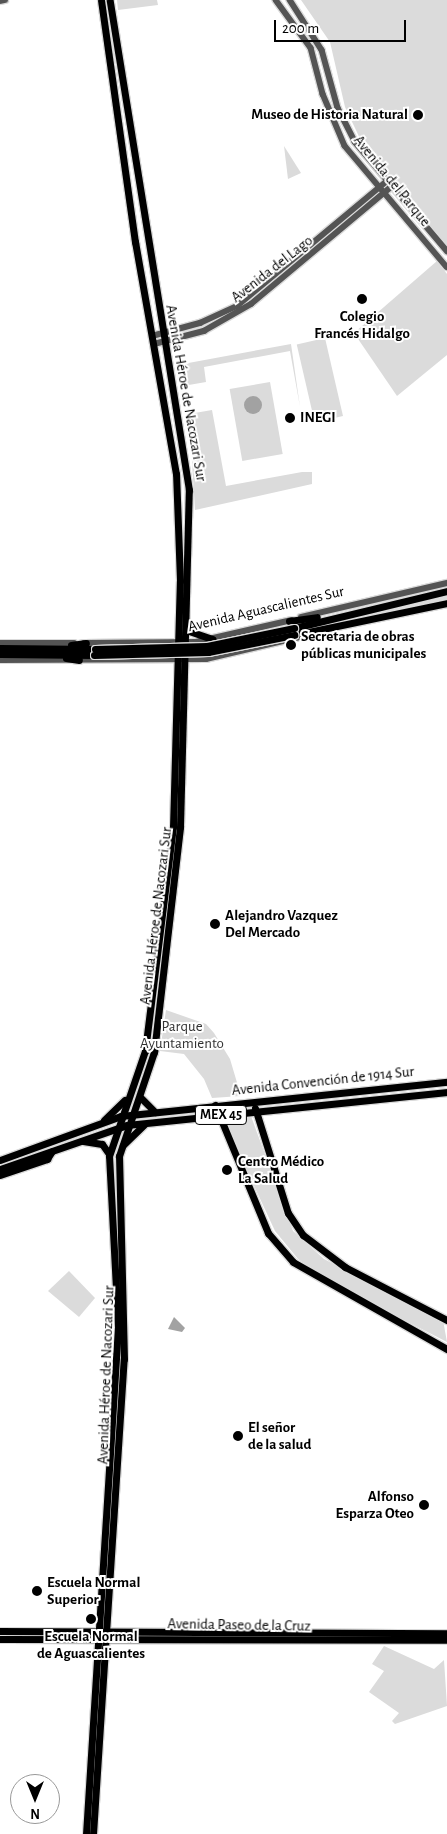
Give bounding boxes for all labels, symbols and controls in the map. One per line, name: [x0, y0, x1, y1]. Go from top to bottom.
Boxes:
scale bar: [277, 10, 410, 42]
text: 200 m: [282, 21, 319, 36]
place label: Museo de Historia Natural: [251, 106, 408, 124]
marker: Museo de Historia Natural: [412, 109, 424, 121]
street label: Avenida del Parque: [350, 132, 434, 230]
street label: Avenida del Lago: [228, 232, 316, 306]
marker: Colegio Francés Hidalgo: [356, 293, 368, 305]
street label: Avenida Héroe de Nacozari Sur: [162, 303, 210, 483]
place label: Colegio Francés Hidalgo: [314, 307, 410, 342]
place label: INEGI: [300, 409, 336, 427]
marker: INEGI: [284, 412, 296, 424]
street label: Avenida Aguascalientes Sur: [186, 582, 346, 636]
place label: Secretaria de obras públicas municipales: [301, 627, 426, 662]
marker: Secretaria de obras públicas municipales: [285, 639, 297, 651]
street label: Avenida Héroe de Nacozari Sur: [136, 826, 176, 1006]
place label: Alejandro Vazquez Del Mercado: [225, 906, 338, 941]
marker: Alejandro Vazquez Del Mercado: [209, 918, 221, 930]
park label: Parque Ayuntamiento: [140, 1017, 224, 1052]
street label: Avenida Convención de 1914 Sur: [231, 1062, 415, 1100]
road number: MEX 45: [195, 1104, 247, 1126]
place label: Centro Médico La Salud: [238, 1152, 324, 1187]
marker: Centro Médico La Salud: [220, 1163, 234, 1177]
street label: Avenida Héroe de Nacozari Sur: [94, 1285, 118, 1465]
place label: El señor de la salud: [248, 1418, 311, 1453]
marker: El señor de la salud: [232, 1430, 244, 1442]
place label: Alfonso Esparza Oteo: [336, 1487, 414, 1522]
marker: Alfonso Esparza Oteo: [418, 1499, 430, 1511]
place label: Escuela Normal Superior: [47, 1573, 140, 1608]
marker: Escuela Normal Superior: [31, 1585, 43, 1597]
marker: Escuela Normal de Aguascalientes: [85, 1613, 97, 1625]
street label: Avenida Paseo de la Cruz: [167, 1615, 311, 1635]
place label: Escuela Normal de Aguascalientes: [37, 1627, 145, 1662]
north arrow: [10, 1774, 60, 1824]
text: N: [30, 1806, 40, 1820]

